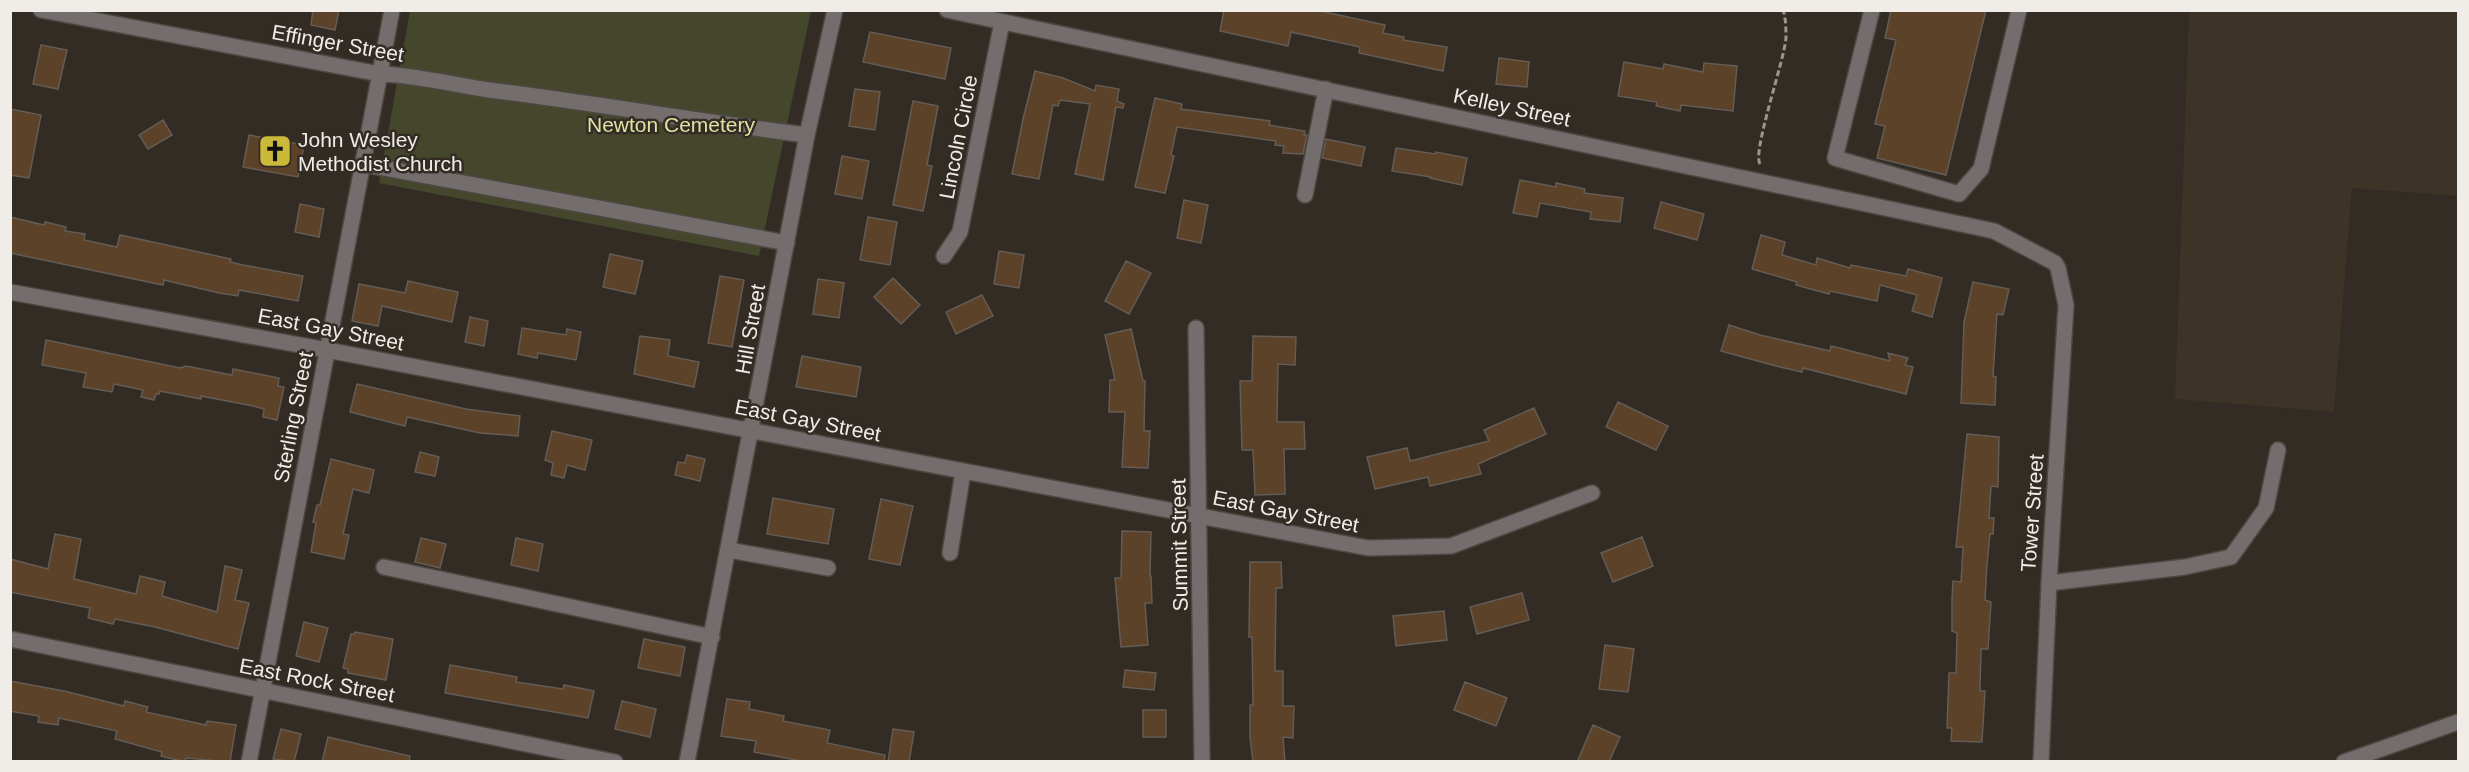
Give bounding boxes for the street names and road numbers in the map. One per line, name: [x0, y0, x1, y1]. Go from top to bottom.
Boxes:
street label: Effinger Street: [270, 20, 406, 66]
street label: Lincoln Circle: [935, 73, 981, 201]
street label: Kelley Street: [1451, 83, 1573, 131]
street label: Hill Street: [731, 282, 769, 376]
street label: East Gay Street: [256, 304, 406, 354]
street label: Sterling Street: [269, 349, 317, 485]
street label: East Gay Street: [733, 395, 883, 445]
street label: Tower Street: [2016, 453, 2048, 573]
street label: Summit Street: [1166, 478, 1192, 612]
street label: East Gay Street: [1211, 486, 1361, 536]
street label: East Rock Street: [237, 654, 397, 706]

